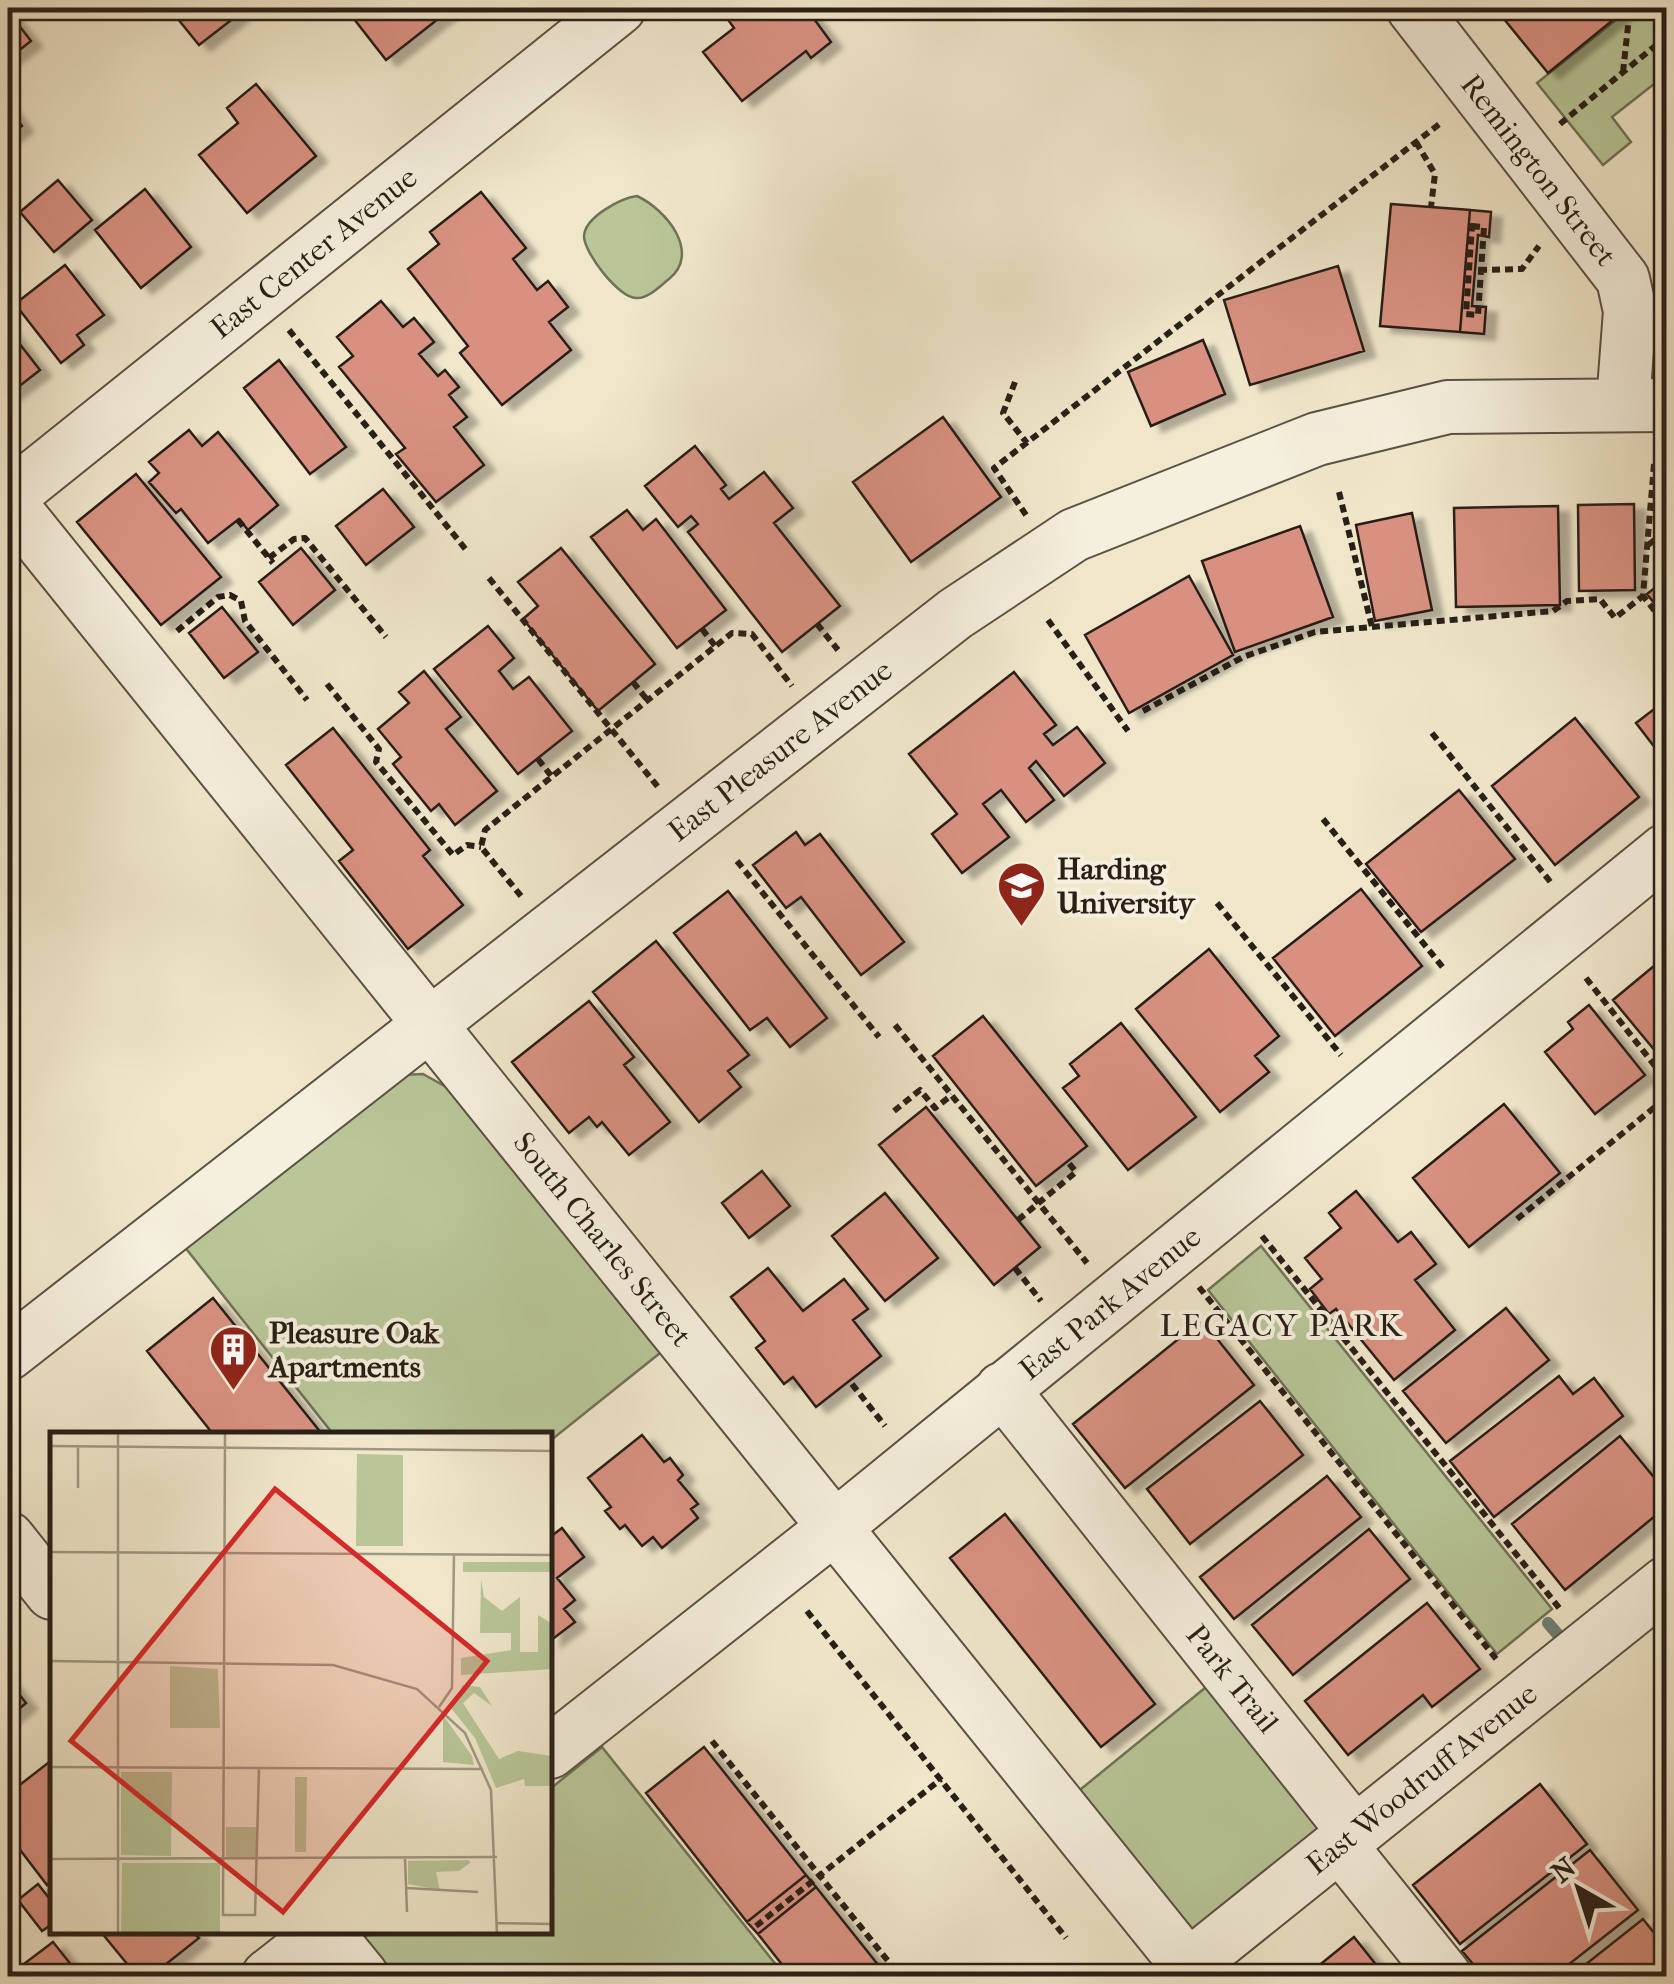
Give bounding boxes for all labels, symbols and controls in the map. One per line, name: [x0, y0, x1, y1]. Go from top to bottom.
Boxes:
street label: Remington Street: [1453, 68, 1623, 273]
street label: East Center Avenue: [204, 160, 424, 346]
street label: East Pleasure Avenue: [662, 653, 899, 849]
place label: Harding University: [1057, 852, 1197, 921]
school or university icon: Harding University: [996, 860, 1048, 928]
street label: South Charles Street: [506, 1126, 699, 1354]
street label: East Park Avenue: [1013, 1219, 1208, 1387]
district label: LEGACY PARK: [1160, 1307, 1404, 1344]
place label: Pleasure Oak Apartments: [267, 1316, 440, 1385]
building icon: Pleasure Oak Apartments: [208, 1324, 260, 1392]
inset map: [50, 1432, 552, 1934]
street label: Park Trail: [1178, 1618, 1285, 1740]
street label: East Woodruff Avenue: [1300, 1676, 1544, 1882]
north arrow: [1529, 1839, 1629, 1939]
text: N: [1545, 1850, 1583, 1889]

